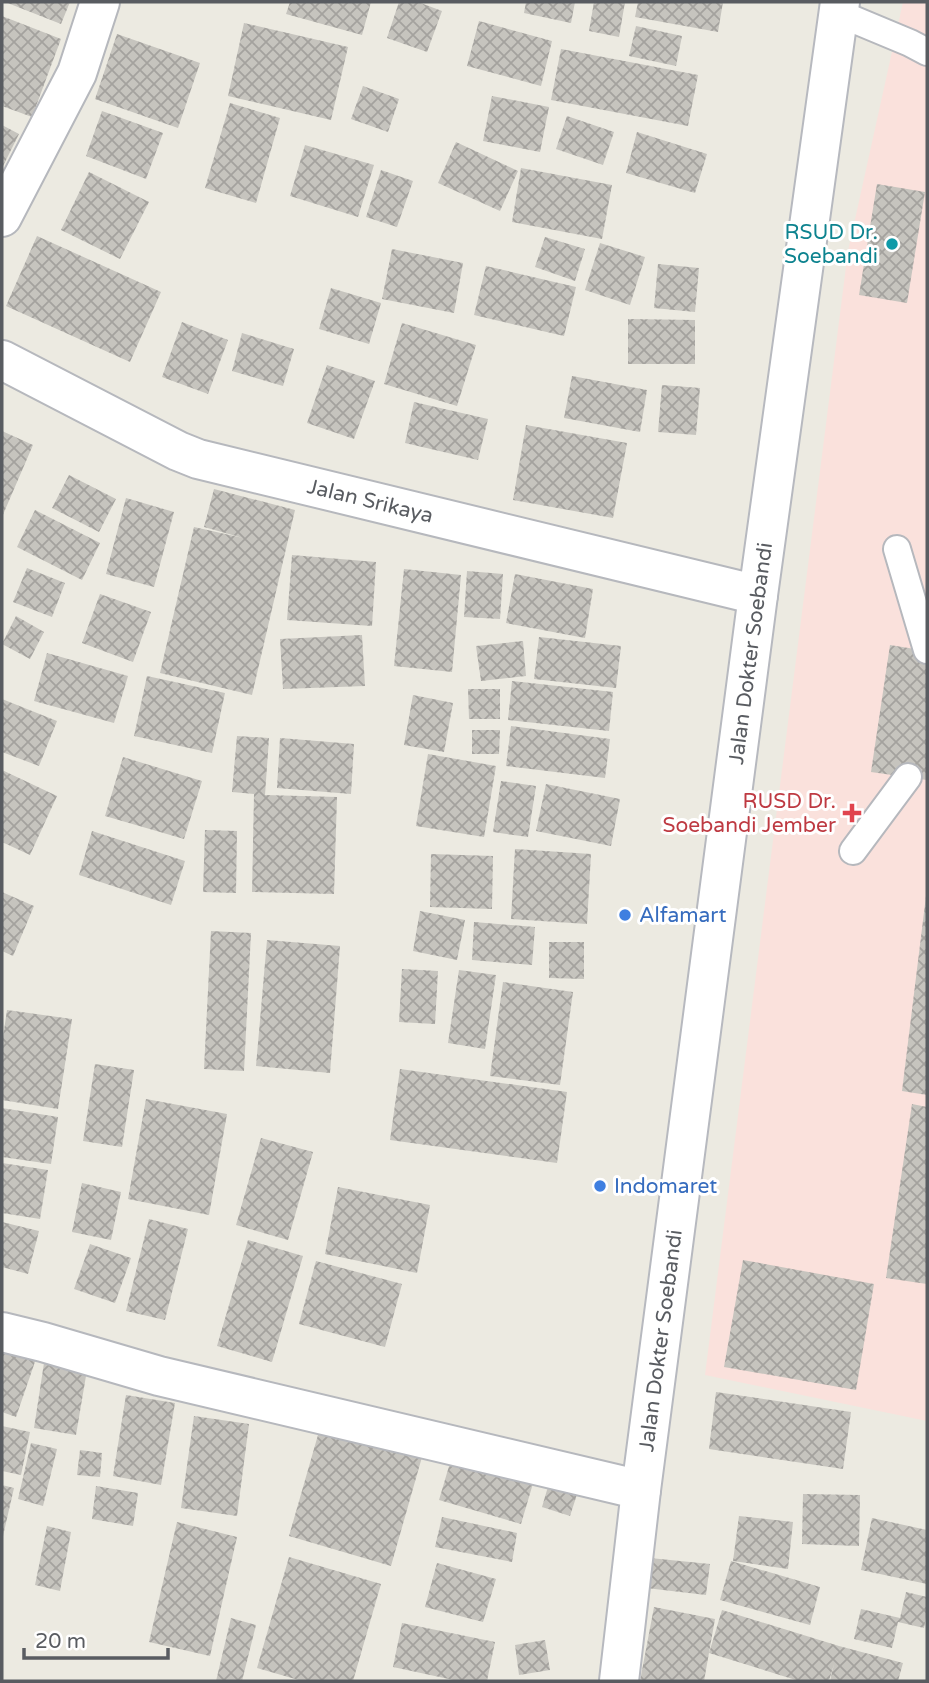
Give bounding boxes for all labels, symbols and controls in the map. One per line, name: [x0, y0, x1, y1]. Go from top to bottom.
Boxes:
place label: RSUD Dr. Soebandi: [784, 220, 878, 269]
marker: RSUD Dr. Soebandi: [884, 236, 900, 252]
street label: Jalan Srikaya: [305, 473, 436, 528]
street label: Jalan Dokter Soebandi: [723, 541, 778, 766]
place label: RUSD Dr. Soebandi Jember: [662, 789, 836, 838]
marker: RUSD Dr. Soebandi Jember: [842, 803, 862, 823]
place label: Alfamart: [639, 903, 726, 928]
marker: Alfamart: [617, 907, 633, 923]
place label: Indomaret: [614, 1174, 717, 1199]
marker: Indomaret: [592, 1178, 608, 1194]
street label: Jalan Dokter Soebandi: [634, 1228, 687, 1453]
scale bar: [24, 1616, 168, 1660]
text: 20 m: [35, 1629, 86, 1654]

